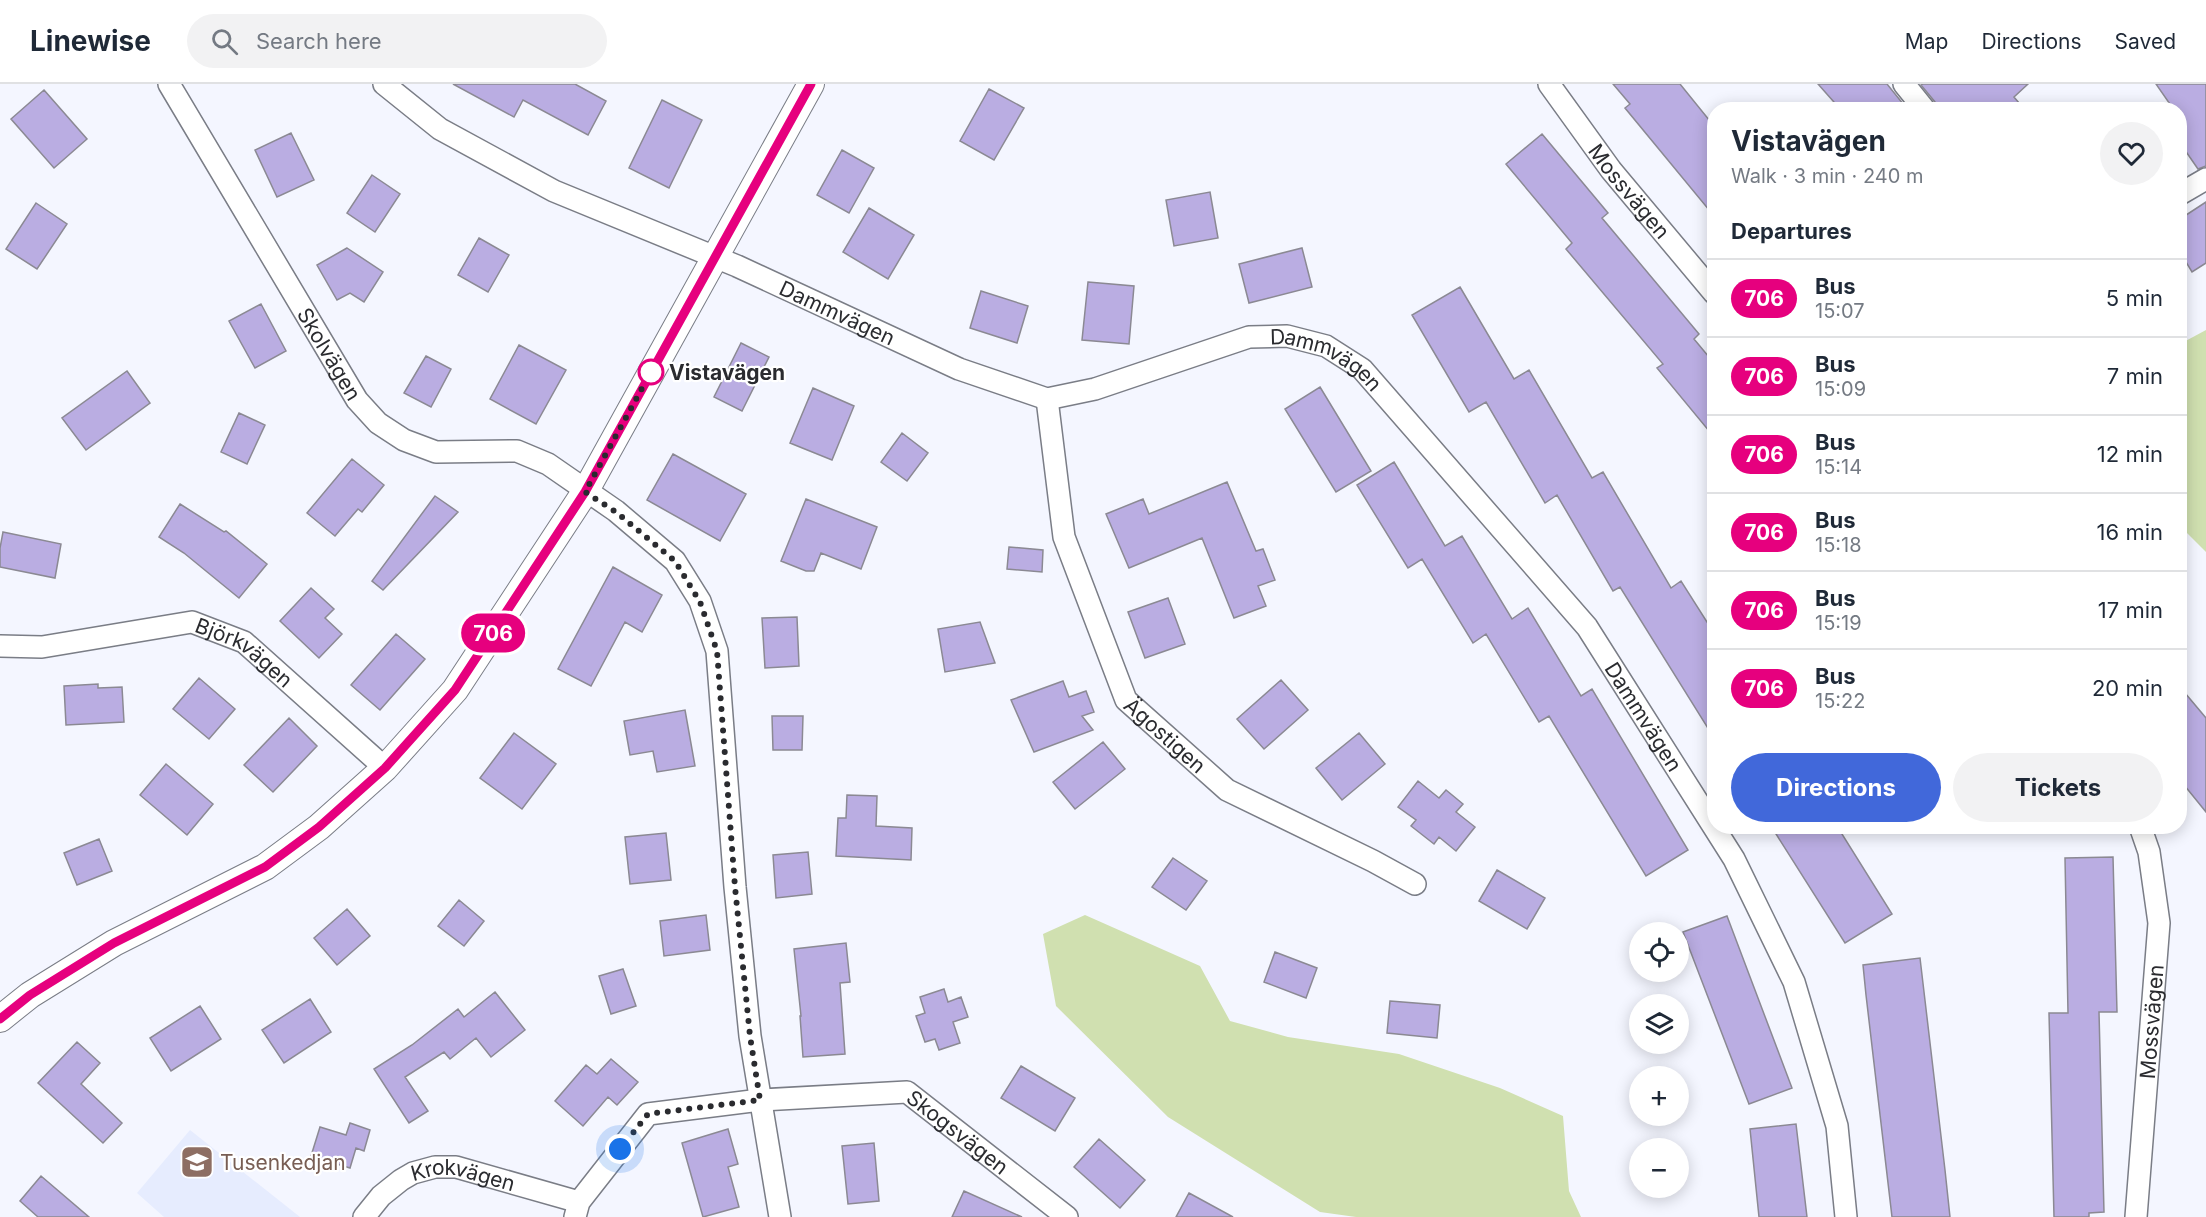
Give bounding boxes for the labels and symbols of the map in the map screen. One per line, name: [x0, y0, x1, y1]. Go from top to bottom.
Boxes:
street label: Mossvägen: [1584, 139, 1675, 243]
street label: Dammvägen: [776, 275, 899, 350]
street label: Skolvägen: [292, 303, 367, 405]
street label: Dammvägen: [1270, 323, 1388, 396]
marker: Vistavägen: [638, 359, 664, 385]
place label: Vistavägen: [669, 360, 785, 385]
street label: Björkvägen: [192, 612, 298, 692]
line badge: 706: [458, 614, 528, 652]
street label: Dammvägen: [1600, 657, 1688, 776]
street label: Ägostigen: [1119, 691, 1211, 778]
street label: Mossvägen: [2134, 963, 2168, 1080]
street label: Skogsvägen: [902, 1084, 1014, 1179]
your location: [605, 1134, 635, 1164]
school or university icon: Tusenkedjan: [179, 1144, 215, 1180]
place label: Tusenkedjan: [220, 1150, 346, 1175]
street label: Krokvägen: [408, 1155, 518, 1196]

